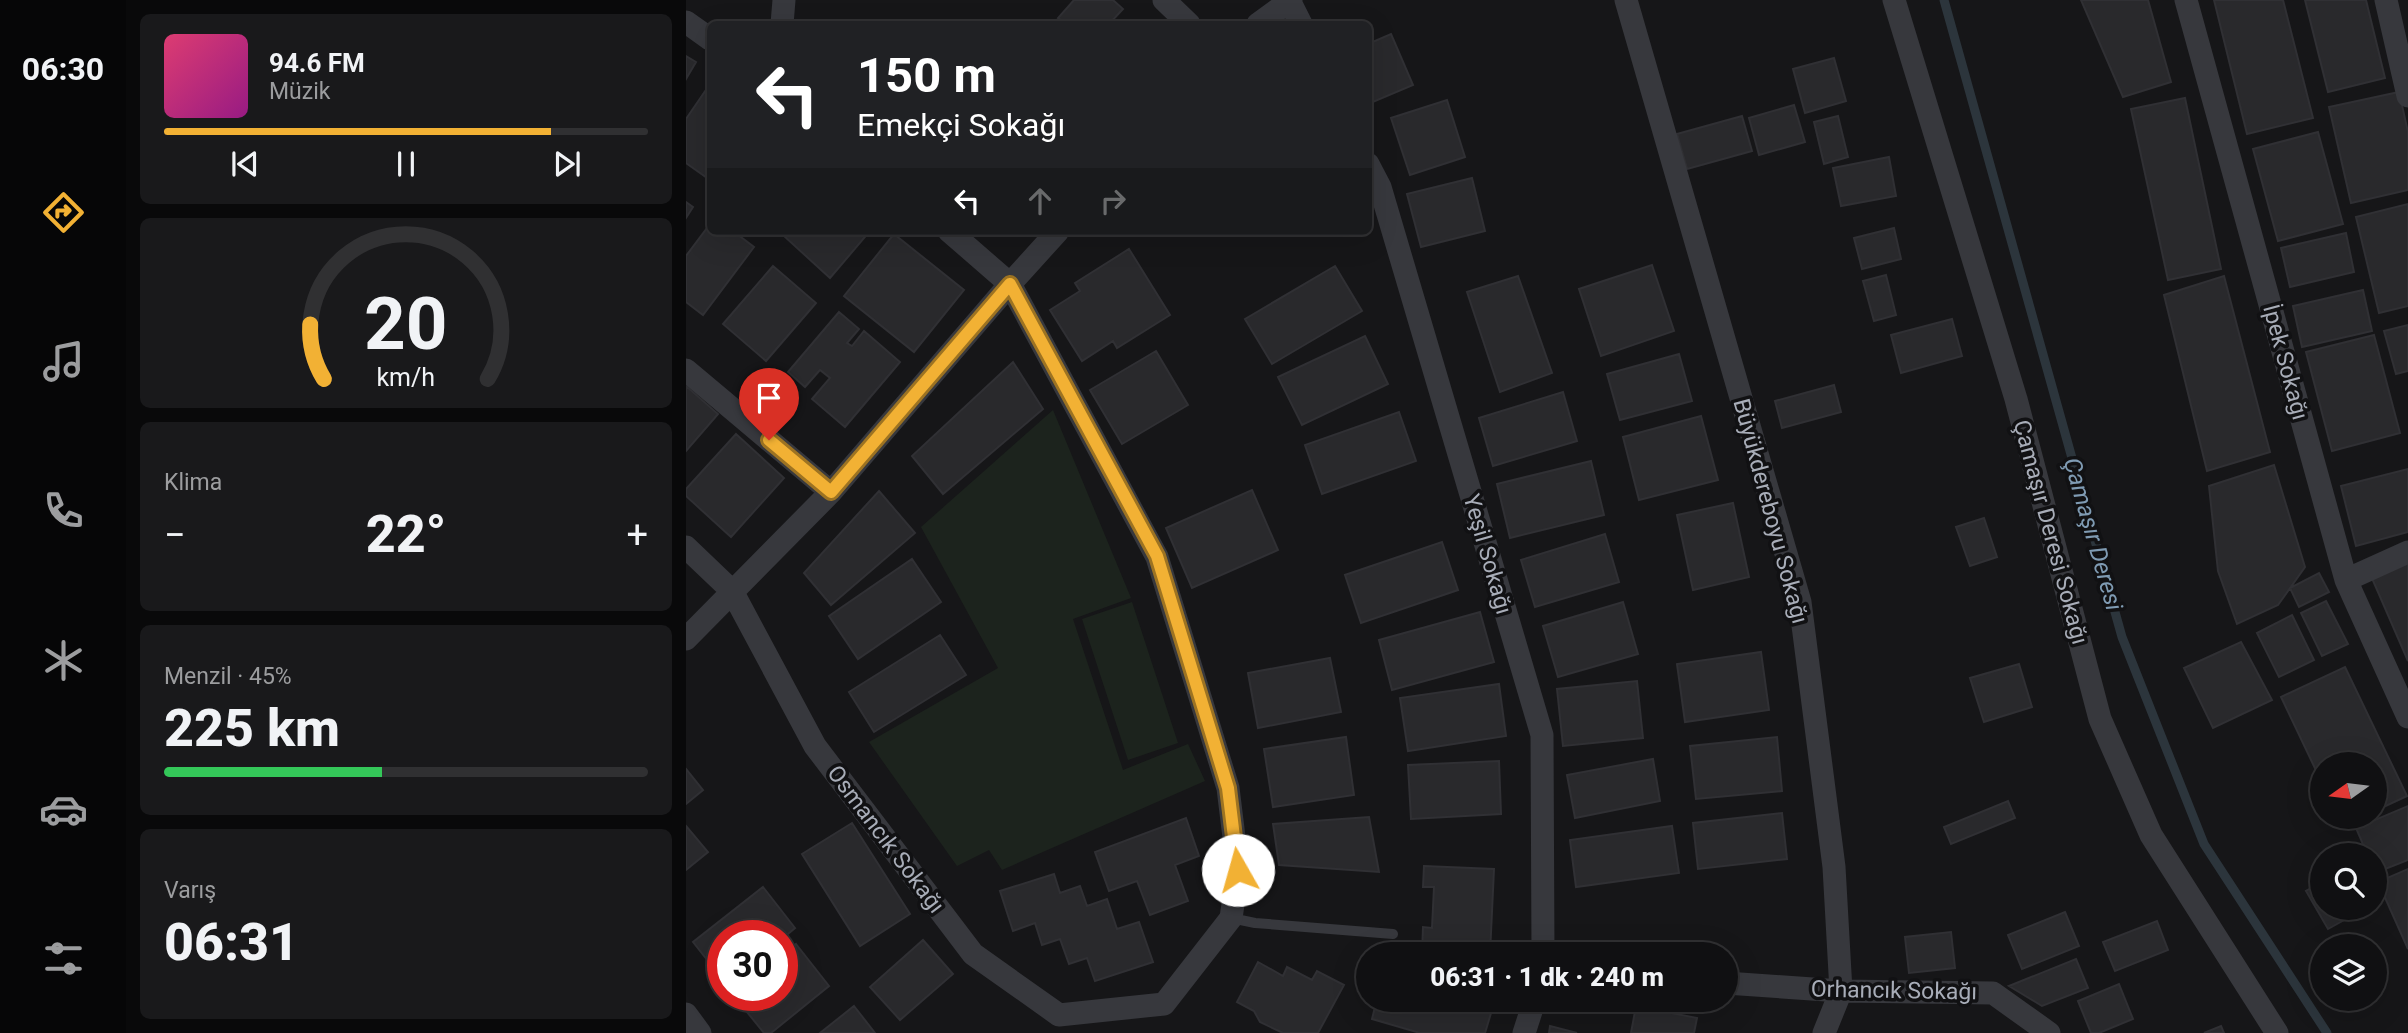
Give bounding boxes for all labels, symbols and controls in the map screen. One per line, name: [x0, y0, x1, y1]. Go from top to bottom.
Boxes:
text: 150 m: [857, 47, 996, 104]
text: 94.6 FM: [269, 48, 365, 78]
icon: left: [742, 49, 833, 140]
text: 06:30: [22, 50, 104, 88]
text: Müzik: [269, 78, 330, 105]
text: Emekçi Sokağı: [857, 106, 1065, 144]
icon: previous: [226, 145, 264, 183]
icon: pause: [387, 145, 425, 183]
icon: next: [548, 145, 586, 183]
icon: left: [948, 182, 986, 220]
icon: ahead: [1021, 182, 1059, 220]
icon: right: [1094, 182, 1132, 220]
icon: directions: [39, 188, 88, 237]
text: 20: [364, 281, 448, 367]
street label: İpek Sokağı: [2257, 302, 2314, 423]
icon: music: [39, 337, 88, 386]
text: km/h: [377, 362, 435, 391]
pin: [739, 368, 799, 440]
icon: arrive: [750, 379, 788, 417]
street label: Büyükdereboyu Sokağı: [1728, 396, 1814, 626]
street label: Çamaşır Deresi Sokağı: [2008, 417, 2094, 647]
water label: Çamaşır Deresi: [2057, 454, 2129, 614]
text: Klima: [164, 469, 222, 496]
icon: phone: [39, 486, 88, 535]
street label: Yeşil Sokağı: [1458, 491, 1518, 617]
text: 22°: [366, 504, 446, 565]
text: −: [164, 513, 186, 557]
text: +: [626, 513, 648, 557]
icon: climate: [39, 636, 88, 685]
text: Menzil · 45%: [164, 663, 292, 690]
text: 225 km: [164, 698, 340, 759]
north arrow: [2310, 752, 2387, 830]
map controls: [2310, 752, 2387, 1011]
street label: Osmancık Sokağı: [821, 760, 950, 918]
icon: car: [39, 785, 88, 834]
position arrow: [1201, 833, 1275, 907]
button: search: [2310, 843, 2387, 920]
text: Varış: [164, 877, 216, 904]
text: 06:31: [164, 912, 299, 973]
speed limit sign: 30: [707, 920, 798, 1011]
icon: filters: [39, 934, 88, 983]
button: layers: [2310, 934, 2387, 1011]
text: 06:31 · 1 dk · 240 m: [1430, 962, 1664, 992]
street label: Orhancık Sokağı: [1811, 976, 1977, 1005]

